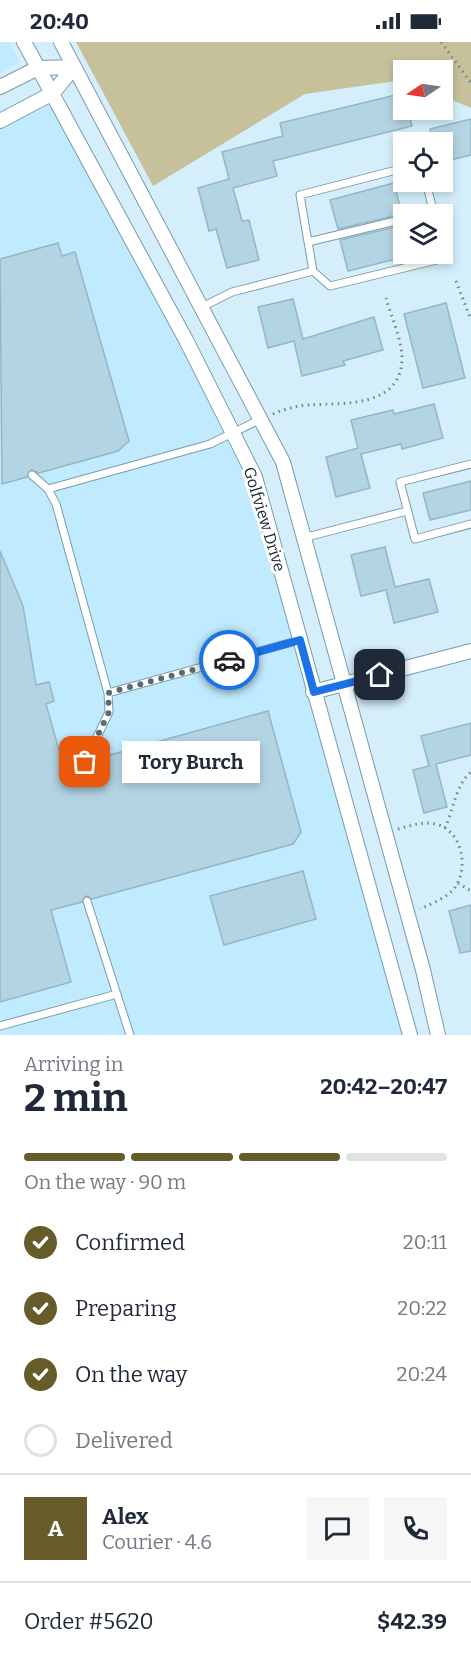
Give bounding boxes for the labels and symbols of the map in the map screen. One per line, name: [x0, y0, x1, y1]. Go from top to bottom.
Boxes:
north arrow: [393, 60, 453, 120]
street label: Golfview Drive: [240, 465, 289, 574]
courier: [199, 630, 259, 690]
pin: [354, 649, 405, 700]
pin: [59, 736, 110, 787]
callout: Tory Burch: [121, 741, 259, 783]

